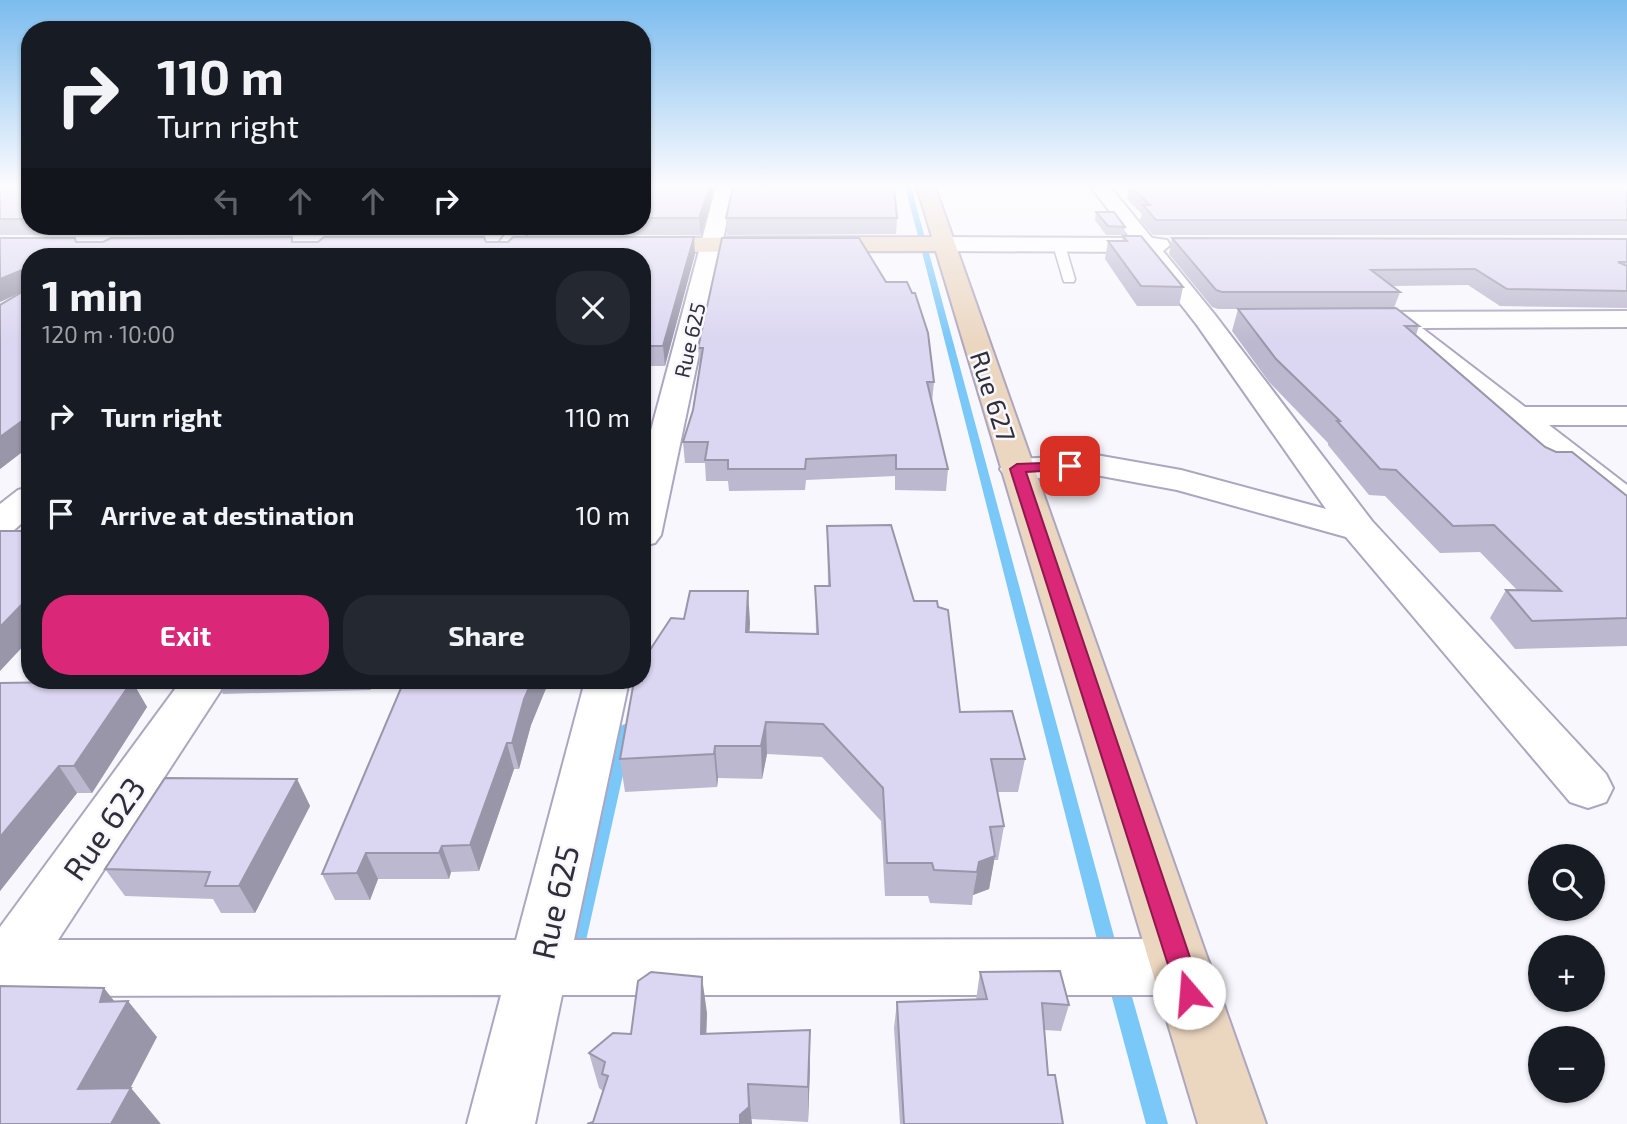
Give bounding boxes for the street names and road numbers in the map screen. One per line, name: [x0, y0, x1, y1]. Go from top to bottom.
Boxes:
street label: Rue 625: [668, 300, 710, 380]
street label: Rue 627: [965, 347, 1023, 445]
street label: Rue 623: [54, 769, 152, 887]
street label: Rue 625: [522, 841, 586, 963]

